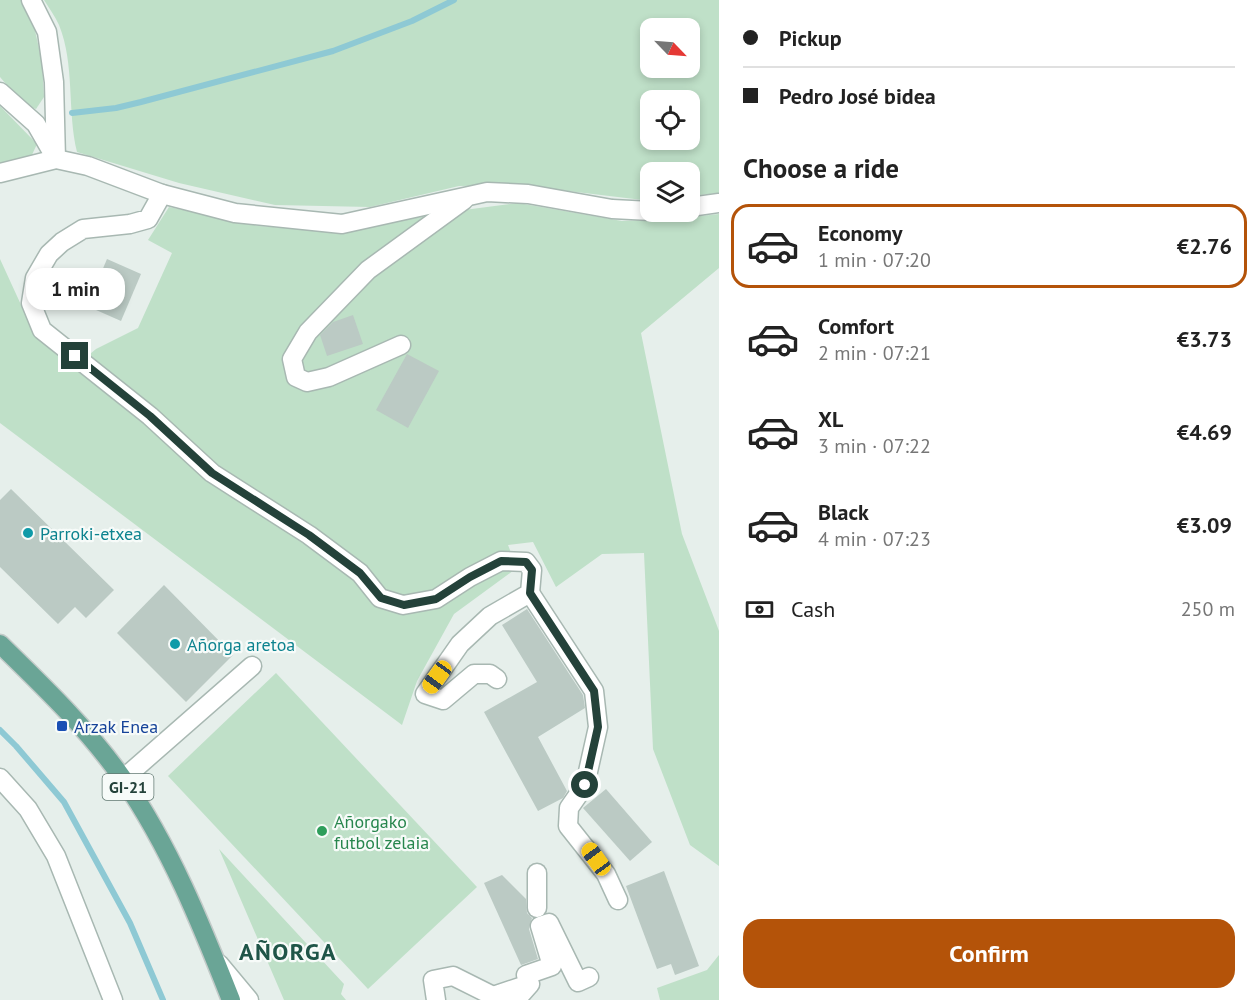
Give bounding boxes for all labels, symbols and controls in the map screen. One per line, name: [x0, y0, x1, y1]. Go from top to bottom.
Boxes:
north arrow: [640, 18, 700, 78]
map controls: [640, 18, 700, 222]
text: Pickup: [779, 24, 842, 52]
text: Pedro José bidea: [779, 82, 936, 110]
button: locate: [640, 90, 700, 150]
text: Choose a ride: [743, 151, 899, 185]
button: layers: [640, 162, 700, 222]
icon: car: [746, 219, 800, 273]
text: Economy: [818, 219, 902, 247]
text: €2.76: [1177, 232, 1232, 260]
text: 1 min · 07:20: [818, 247, 931, 273]
callout: 1 min: [26, 269, 124, 311]
text: 1 min: [51, 276, 100, 302]
icon: car: [746, 312, 800, 366]
text: Comfort: [818, 312, 894, 340]
text: €3.73: [1177, 325, 1232, 353]
text: 2 min · 07:21: [818, 340, 931, 366]
route end: [61, 342, 88, 369]
icon: car: [746, 405, 800, 459]
text: XL: [818, 405, 843, 433]
text: €4.69: [1177, 418, 1232, 446]
text: 3 min · 07:22: [818, 433, 931, 459]
icon: car: [746, 498, 800, 552]
text: Black: [818, 498, 869, 526]
text: €3.09: [1177, 511, 1232, 539]
place label: Parroki-etxea: [40, 522, 142, 545]
marker: Parroki-etxea: [21, 526, 35, 540]
text: 4 min · 07:23: [818, 526, 931, 552]
icon: cash: [743, 593, 776, 626]
text: Cash: [791, 595, 835, 623]
text: 250 m: [1181, 596, 1235, 622]
place label: Añorga aretoa: [187, 633, 295, 656]
marker: Añorga aretoa: [168, 637, 182, 651]
car: [419, 657, 455, 697]
place label: Arzak Enea: [74, 715, 158, 738]
marker: Arzak Enea: [55, 719, 69, 733]
route start: [571, 771, 598, 798]
road number: GI-21: [102, 774, 154, 800]
place label: Añorgako futbol zelaia: [334, 810, 429, 854]
marker: Añorgako futbol zelaia: [315, 824, 329, 838]
car: [578, 839, 614, 879]
button: Confirm: [743, 919, 1235, 988]
district label: AÑORGA: [239, 936, 337, 967]

